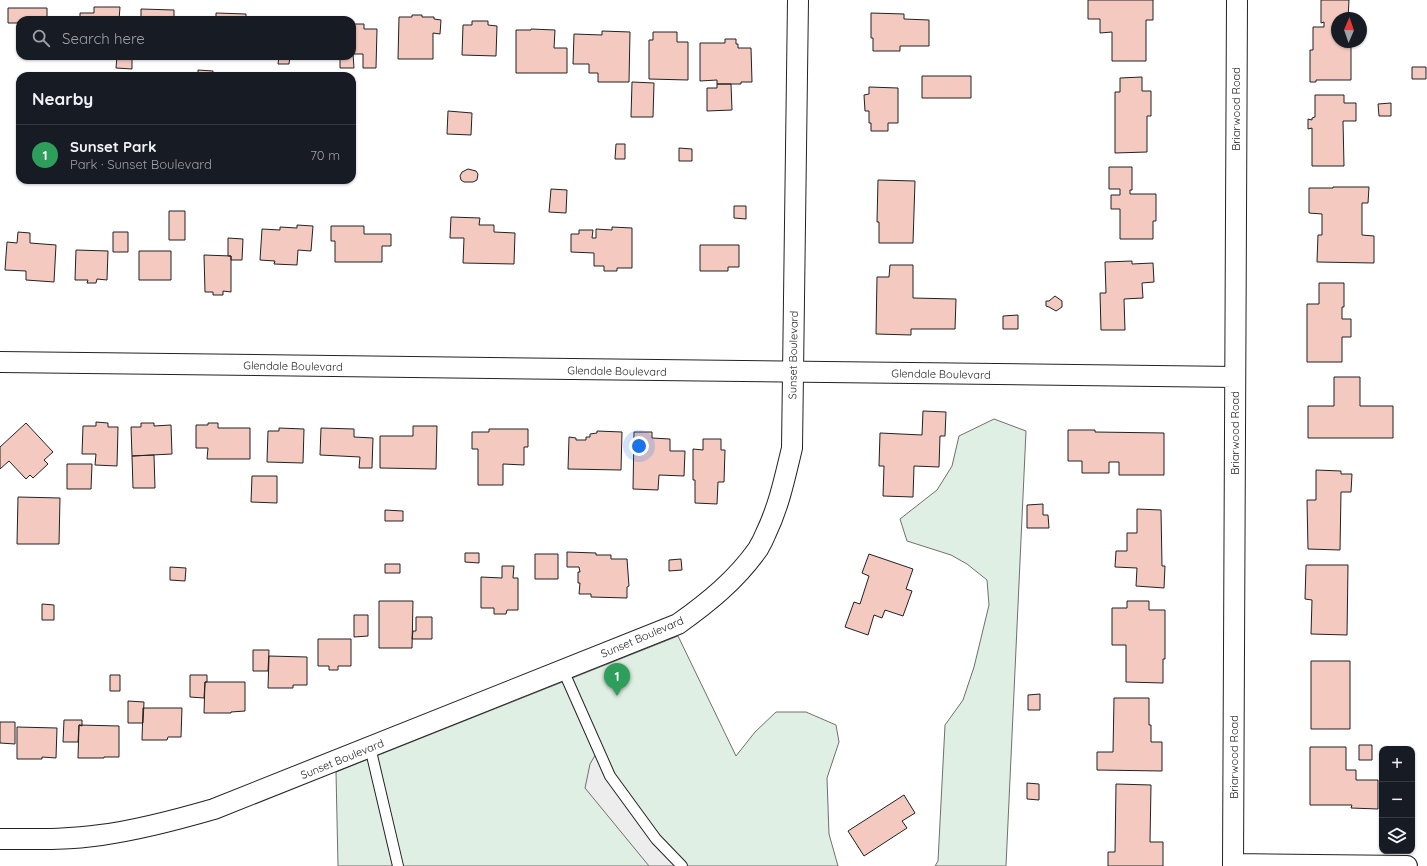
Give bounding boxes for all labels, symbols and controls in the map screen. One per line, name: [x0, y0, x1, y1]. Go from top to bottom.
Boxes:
north arrow: [1331, 12, 1367, 48]
search box: [16, 16, 356, 60]
icon: search: [30, 27, 52, 49]
text: Search here: [62, 29, 145, 48]
street label: Briarwood Road: [1229, 67, 1243, 151]
text: Nearby: [32, 88, 93, 109]
text: Sunset Park: [70, 137, 157, 156]
text: 1: [42, 147, 48, 163]
text: 70 m: [310, 147, 340, 163]
text: Park · Sunset Boulevard: [70, 156, 212, 172]
street label: Sunset Boulevard: [785, 311, 801, 399]
street label: Glendale Boulevard: [243, 358, 343, 374]
street label: Glendale Boulevard: [567, 363, 667, 379]
street label: Glendale Boulevard: [891, 366, 991, 382]
street label: Briarwood Road: [1228, 391, 1242, 475]
your location: [629, 436, 649, 456]
street label: Sunset Boulevard: [598, 613, 686, 661]
pin: 1: [604, 663, 630, 696]
street label: Briarwood Road: [1227, 715, 1241, 799]
street label: Sunset Boulevard: [298, 736, 386, 782]
map controls: [1379, 746, 1415, 854]
button: +: [1379, 746, 1415, 782]
button: −: [1379, 782, 1415, 818]
button: layers: [1379, 818, 1415, 854]

